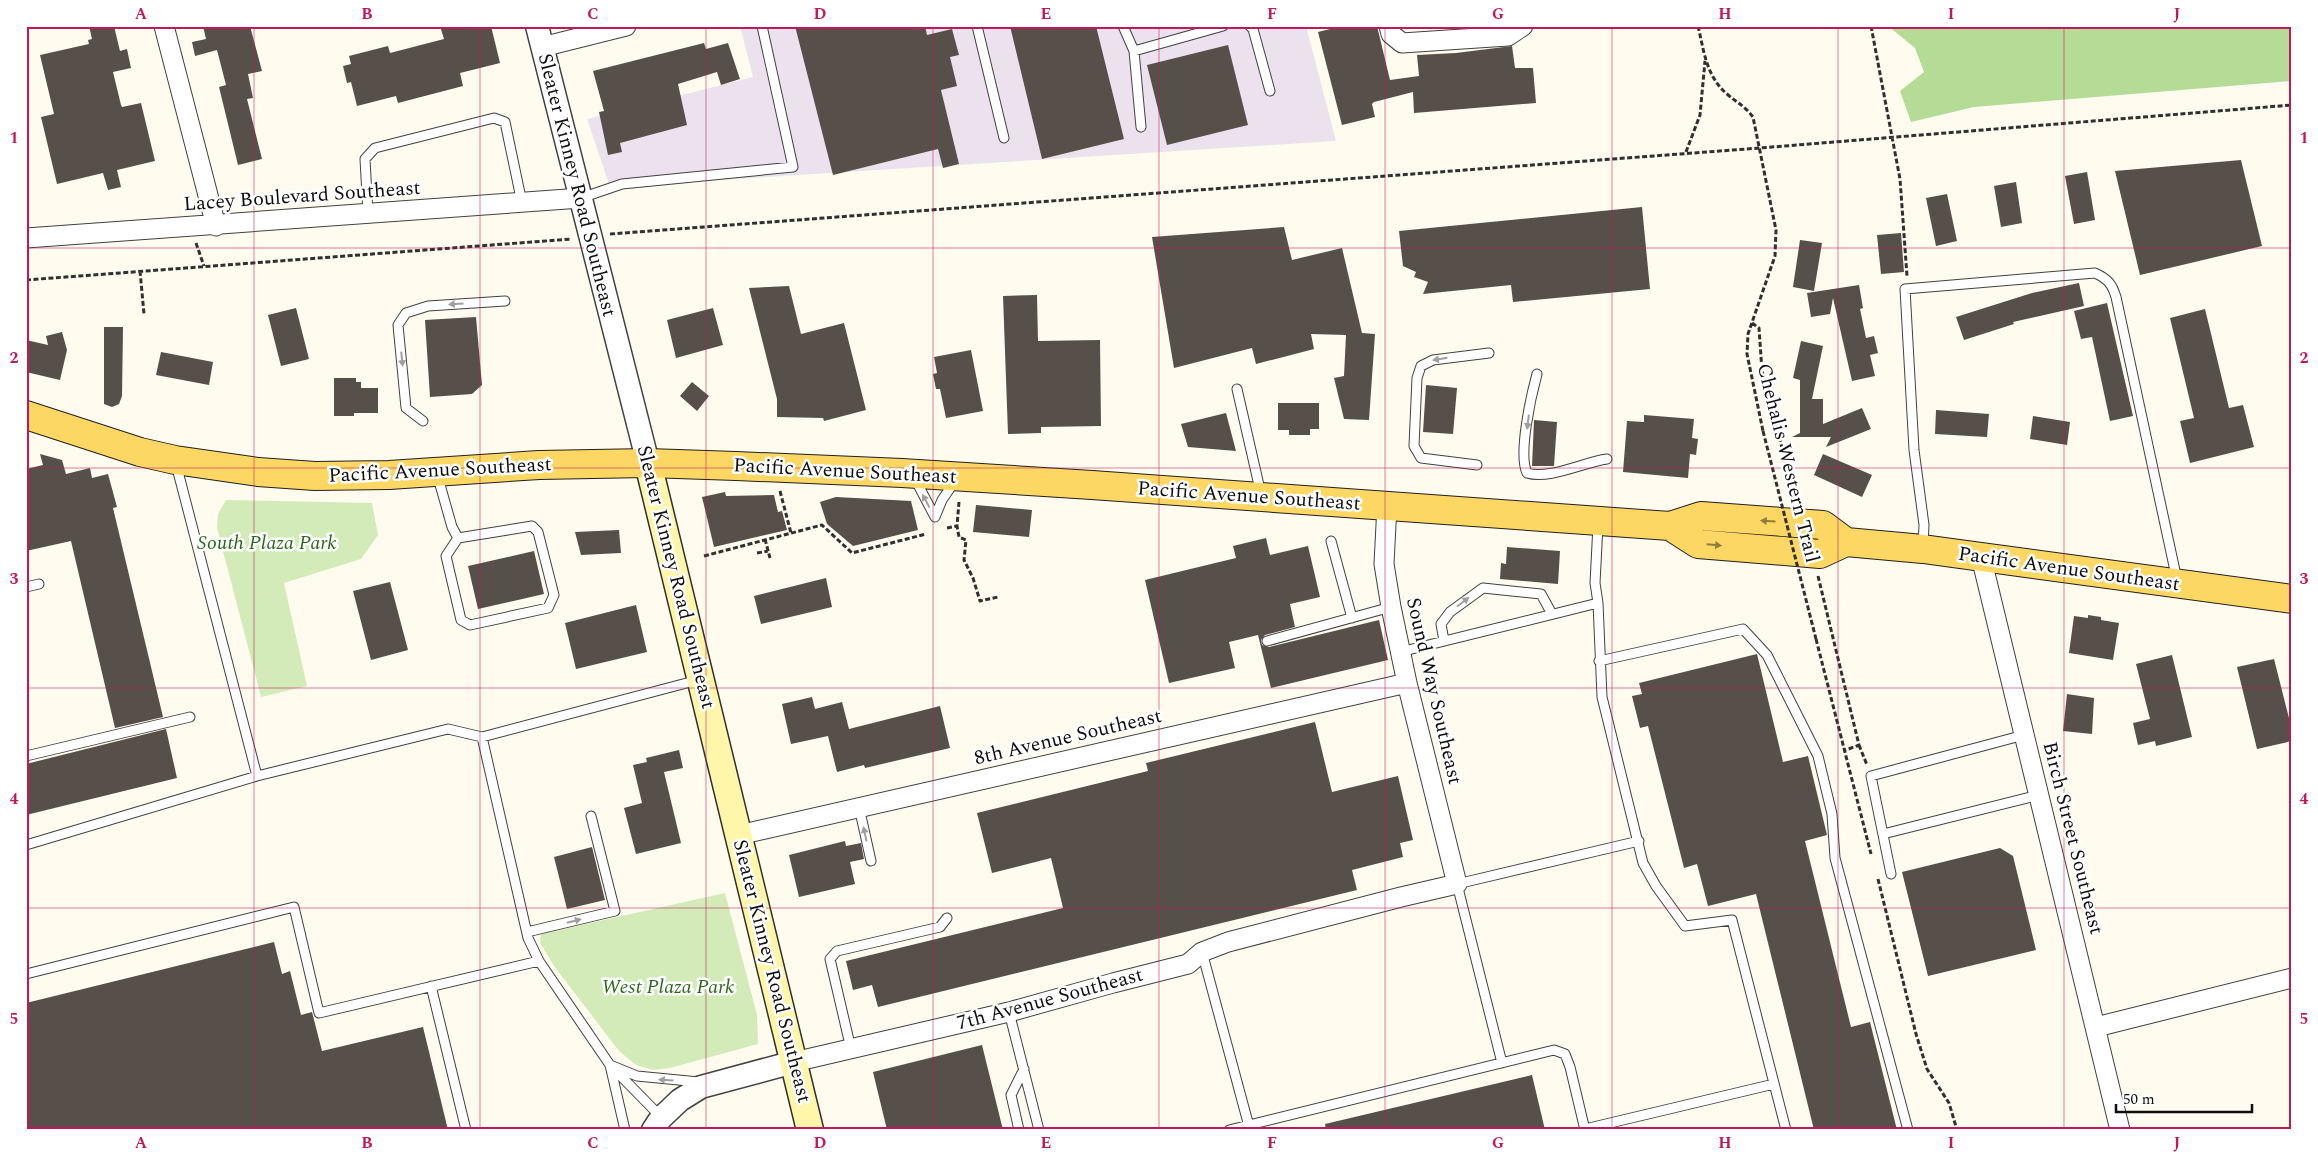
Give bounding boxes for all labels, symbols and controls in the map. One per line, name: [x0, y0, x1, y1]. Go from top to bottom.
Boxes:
text: A: [135, 2, 148, 26]
text: B: [361, 2, 373, 26]
text: C: [587, 2, 599, 26]
text: D: [814, 2, 827, 26]
text: E: [1041, 2, 1051, 26]
text: F: [1267, 2, 1277, 26]
text: G: [1492, 2, 1504, 26]
text: H: [1718, 2, 1732, 26]
text: I: [1948, 2, 1954, 26]
text: J: [2174, 2, 2181, 26]
street label: Sleater Kinney Road Southeast: [530, 50, 624, 320]
text: 1: [10, 126, 18, 150]
text: 1: [2300, 126, 2308, 150]
street label: Lacey Boulevard Southeast: [182, 173, 422, 219]
one-way arrow: [448, 300, 464, 308]
text: 2: [10, 346, 19, 370]
text: 2: [2300, 346, 2309, 370]
one-way arrow: [398, 351, 406, 367]
one-way arrow: [1432, 356, 1448, 364]
street label: Chehalis Western Trail: [1749, 360, 1827, 566]
one-way arrow: [1523, 414, 1531, 430]
street label: Sleater Kinney Road Southeast: [629, 442, 723, 712]
street label: Pacific Avenue Southeast: [328, 449, 552, 491]
street label: Pacific Avenue Southeast: [733, 450, 957, 492]
street label: Pacific Avenue Southeast: [1136, 473, 1362, 519]
one-way arrow: [922, 493, 930, 508]
one-way arrow: [1760, 517, 1776, 525]
park label: South Plaza Park: [197, 528, 337, 558]
street label: Pacific Avenue Southeast: [1956, 539, 2182, 599]
one-way arrow: [1706, 541, 1722, 549]
text: 3: [10, 567, 19, 591]
text: 3: [2300, 567, 2309, 591]
street label: Sound Way Southeast: [1398, 594, 1470, 788]
one-way arrow: [1456, 596, 1469, 607]
street label: 8th Avenue Southeast: [971, 701, 1165, 773]
street label: Birch Street Southeast: [2035, 738, 2111, 938]
text: 4: [10, 787, 19, 811]
text: 4: [2300, 787, 2309, 811]
one-way arrow: [861, 826, 869, 841]
street label: Sleater Kinney Road Southeast: [725, 836, 819, 1106]
one-way arrow: [567, 917, 582, 925]
street label: 7th Avenue Southeast: [954, 960, 1146, 1038]
park label: West Plaza Park: [602, 972, 735, 1002]
text: 5: [10, 1007, 18, 1031]
text: 5: [2300, 1007, 2308, 1031]
one-way arrow: [658, 1075, 674, 1083]
scale bar: [2116, 1081, 2252, 1113]
text: 50 m: [2123, 1088, 2155, 1111]
text: A: [135, 1131, 148, 1155]
text: B: [361, 1131, 373, 1155]
text: C: [587, 1131, 599, 1155]
text: D: [814, 1131, 827, 1155]
text: E: [1041, 1131, 1051, 1155]
text: F: [1267, 1131, 1277, 1155]
text: G: [1492, 1131, 1504, 1155]
text: H: [1718, 1131, 1732, 1155]
text: I: [1948, 1131, 1954, 1155]
text: J: [2174, 1131, 2181, 1155]

